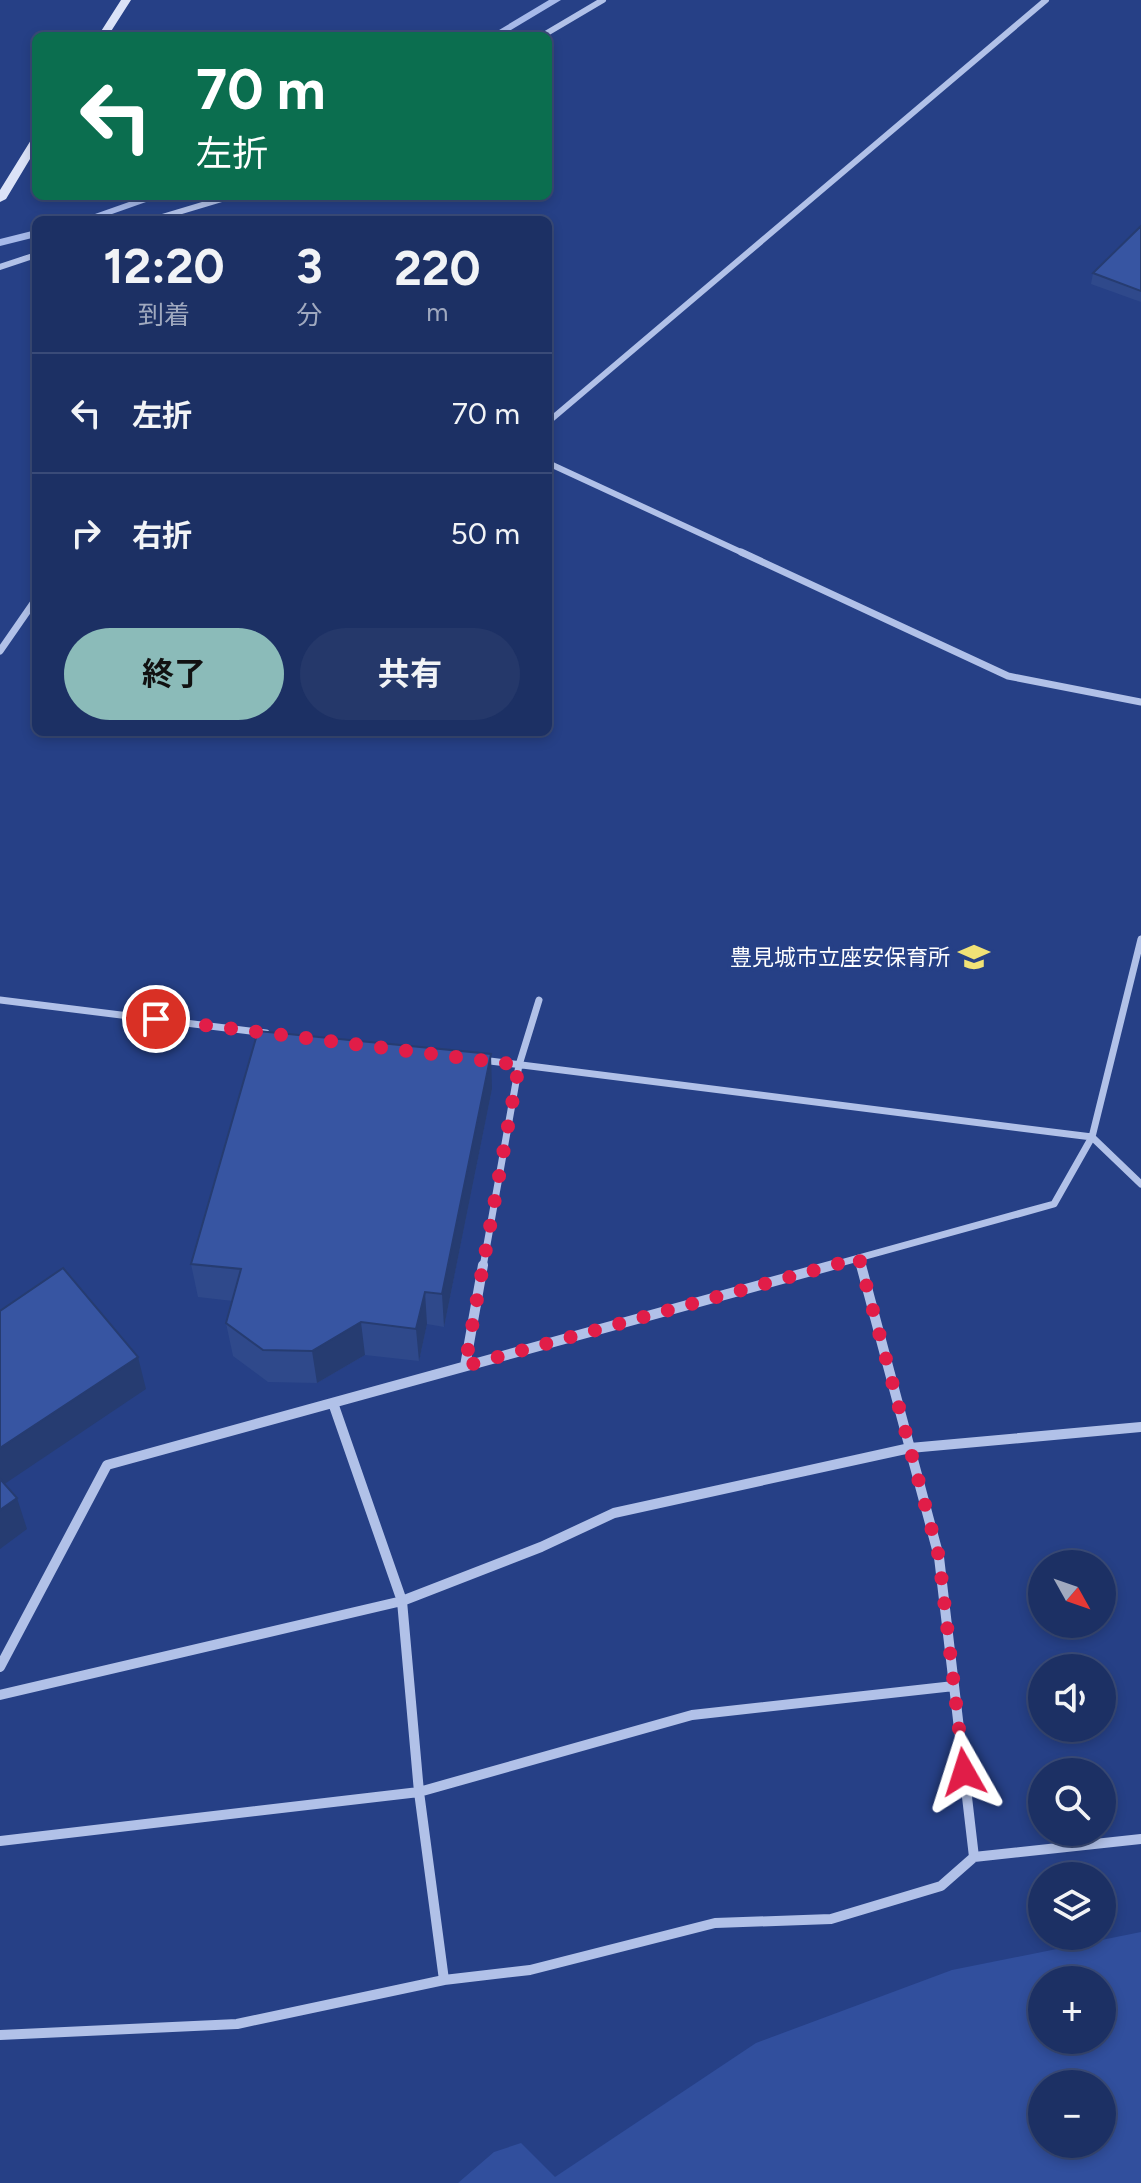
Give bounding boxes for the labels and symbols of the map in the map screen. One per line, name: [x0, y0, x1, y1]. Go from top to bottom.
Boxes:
school or university icon: 豊見城市立座安保育所: [957, 940, 991, 974]
place label: 豊見城市立座安保育所: [730, 944, 950, 971]
pin: [122, 985, 190, 1053]
north arrow: [1028, 1550, 1116, 1638]
position arrow: [922, 1730, 1006, 1814]

